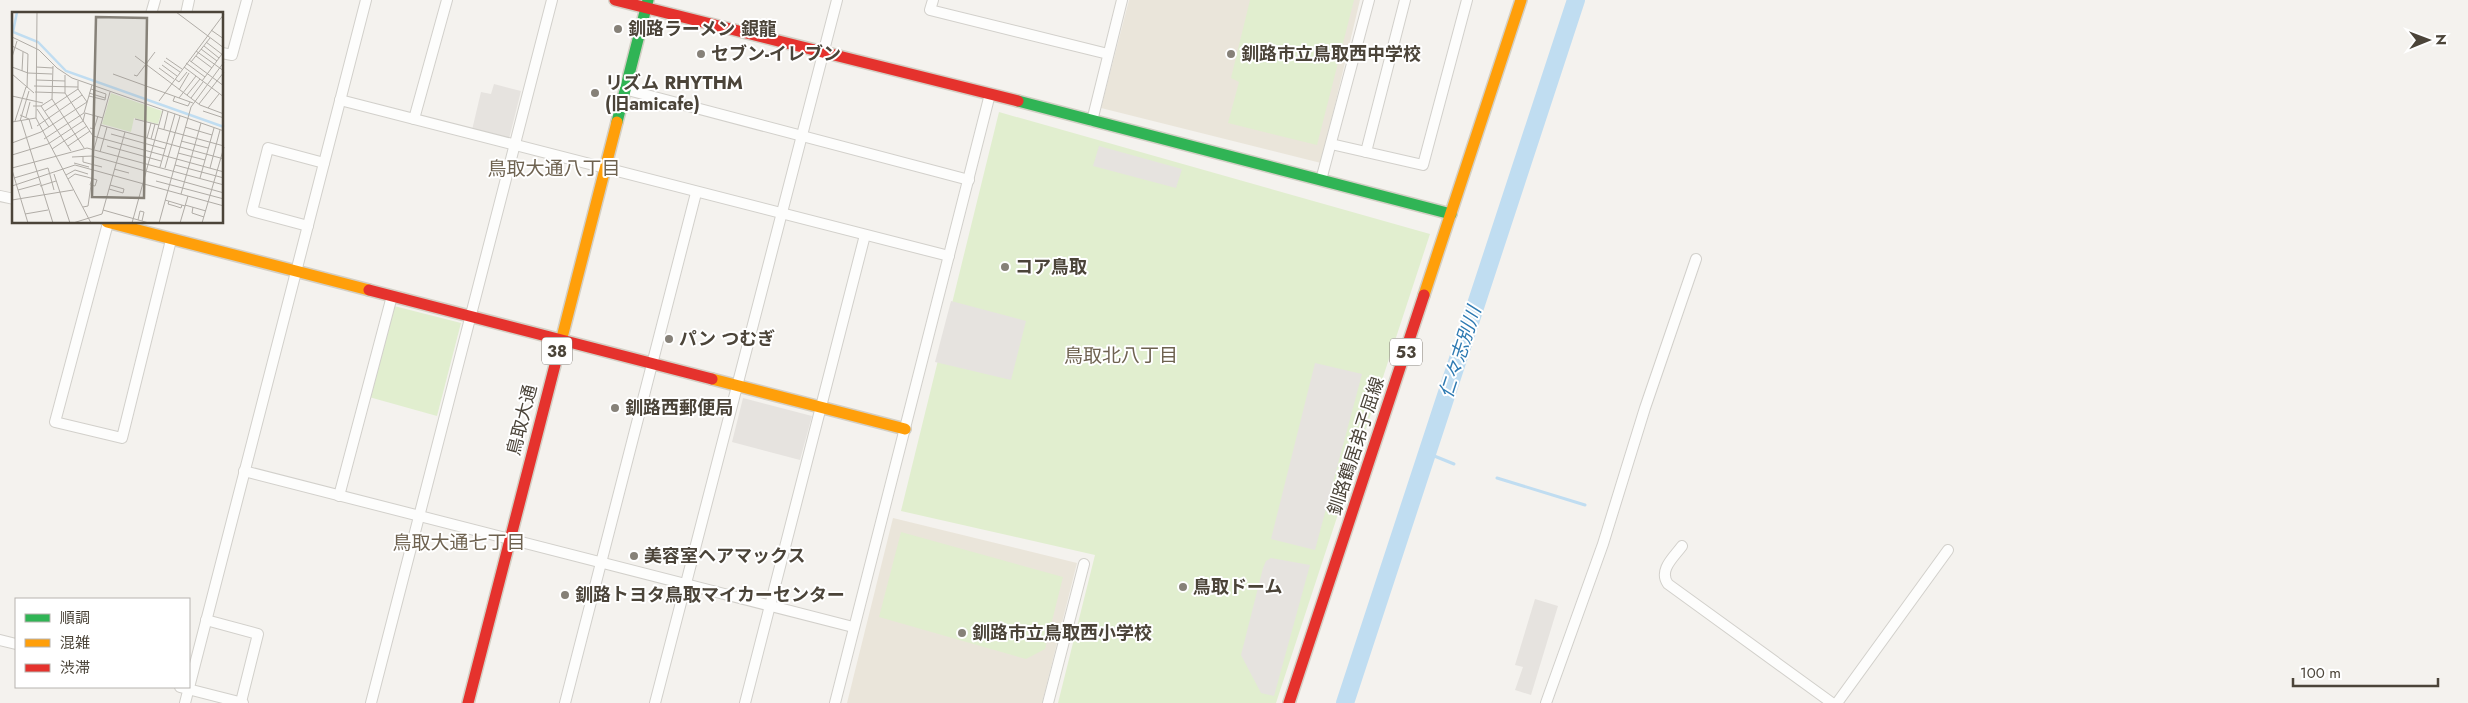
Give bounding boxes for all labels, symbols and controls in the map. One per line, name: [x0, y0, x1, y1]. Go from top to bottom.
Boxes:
inset map: [12, 12, 224, 224]
north arrow: [2403, 15, 2453, 65]
place label: 釧路ラーメン 銀龍: [628, 16, 777, 42]
marker: 釧路ラーメン 銀龍: [612, 23, 624, 35]
text: N: [2431, 34, 2451, 46]
place label: セブン-イレブン: [711, 41, 841, 67]
place label: 釧路市立鳥取西中学校: [1241, 41, 1421, 67]
marker: セブン-イレブン: [695, 48, 707, 60]
marker: 釧路市立鳥取西中学校: [1225, 48, 1237, 60]
place label: リズム RHYTHM (旧amicafe): [605, 70, 743, 117]
marker: リズム RHYTHM (旧amicafe): [589, 87, 601, 99]
district label: 鳥取大通八丁目: [487, 155, 621, 182]
place label: コア鳥取: [1015, 254, 1087, 280]
marker: コア鳥取: [999, 261, 1011, 273]
water label: 仁々志別川: [1432, 301, 1488, 401]
place label: パン つむぎ: [679, 326, 775, 352]
marker: パン つむぎ: [663, 333, 675, 345]
road number: 38: [542, 338, 572, 364]
road number: 53: [1390, 338, 1422, 366]
district label: 鳥取北八丁目: [1064, 342, 1178, 369]
street label: 釧路鶴居弟子屈線: [1321, 374, 1391, 518]
street label: 鳥取大通: [501, 382, 543, 458]
place label: 釧路西郵便局: [625, 395, 733, 421]
marker: 釧路西郵便局: [609, 402, 621, 414]
district label: 鳥取大通七丁目: [392, 529, 526, 556]
place label: 美容室ヘアマックス: [644, 543, 805, 569]
marker: 美容室ヘアマックス: [628, 550, 640, 562]
place label: 鳥取ドーム: [1193, 574, 1282, 600]
marker: 鳥取ドーム: [1177, 581, 1189, 593]
place label: 釧路トヨタ鳥取マイカーセンター: [575, 582, 845, 608]
marker: 釧路トヨタ鳥取マイカーセンター: [559, 589, 571, 601]
legend: [15, 598, 190, 688]
text: 順調: [60, 607, 90, 629]
place label: 釧路市立鳥取西小学校: [972, 620, 1152, 646]
marker: 釧路市立鳥取西小学校: [956, 627, 968, 639]
text: 混雑: [60, 632, 90, 654]
scale bar: [2293, 656, 2438, 688]
text: 渋滞: [60, 657, 90, 679]
text: 100 m: [2300, 662, 2341, 684]

